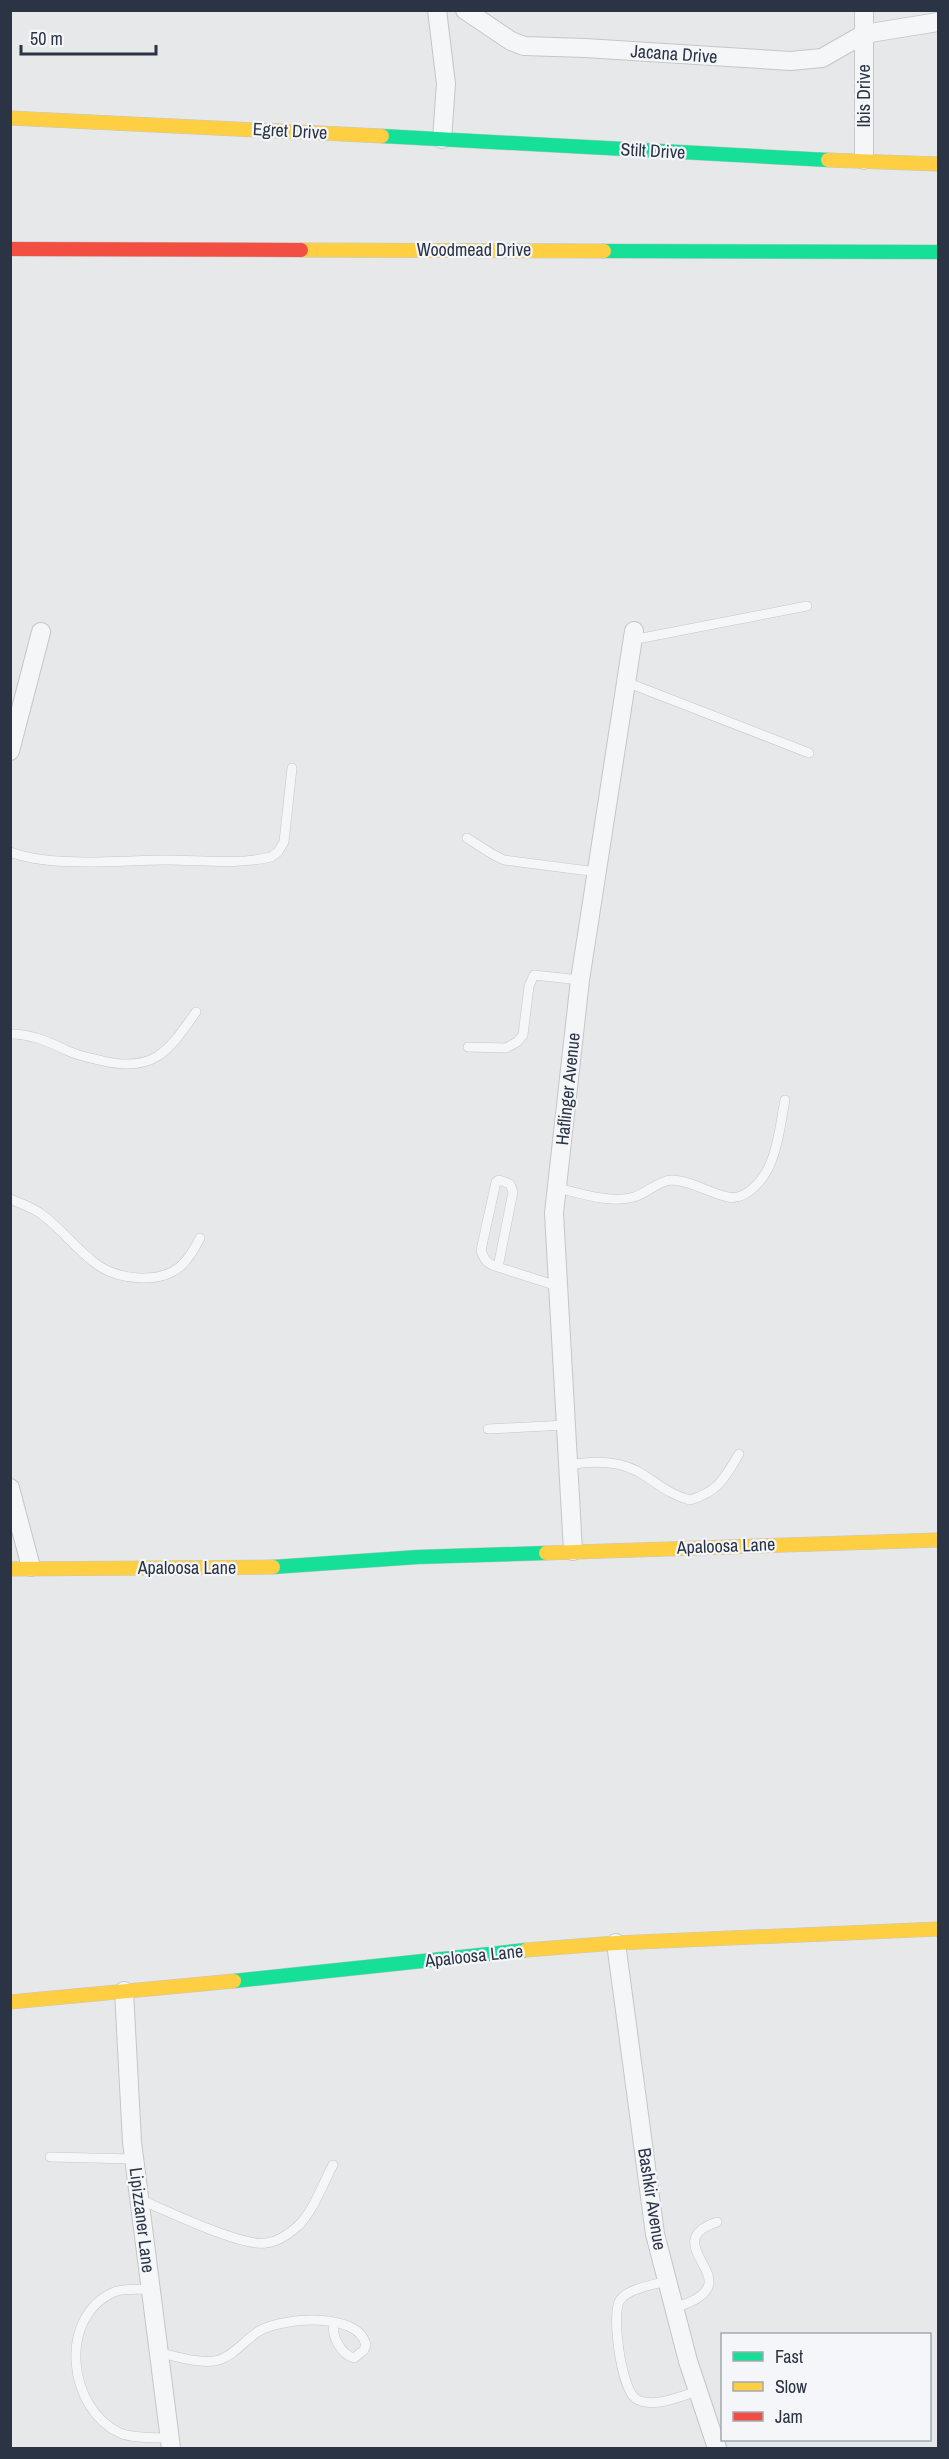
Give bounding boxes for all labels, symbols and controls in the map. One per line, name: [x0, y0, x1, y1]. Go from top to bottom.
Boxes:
scale bar: [21, 18, 156, 56]
text: 50 m: [30, 26, 63, 51]
street label: Jacana Drive: [630, 38, 718, 69]
street label: Ibis Drive: [851, 64, 876, 128]
street label: Egret Drive: [252, 116, 328, 145]
street label: Stilt Drive: [620, 136, 686, 165]
street label: Woodmead Drive: [417, 237, 531, 262]
street label: Haflinger Avenue: [549, 1031, 586, 1146]
street label: Apaloosa Lane: [675, 1531, 776, 1560]
street label: Apaloosa Lane: [137, 1555, 236, 1580]
street label: Apaloosa Lane: [423, 1938, 524, 1973]
street label: Bashkir Avenue: [632, 2146, 673, 2252]
street label: Lipizzaner Lane: [124, 2166, 161, 2274]
legend: [721, 2333, 931, 2441]
text: Fast: [775, 2344, 803, 2369]
text: Slow: [775, 2374, 807, 2399]
text: Jam: [775, 2404, 803, 2429]

